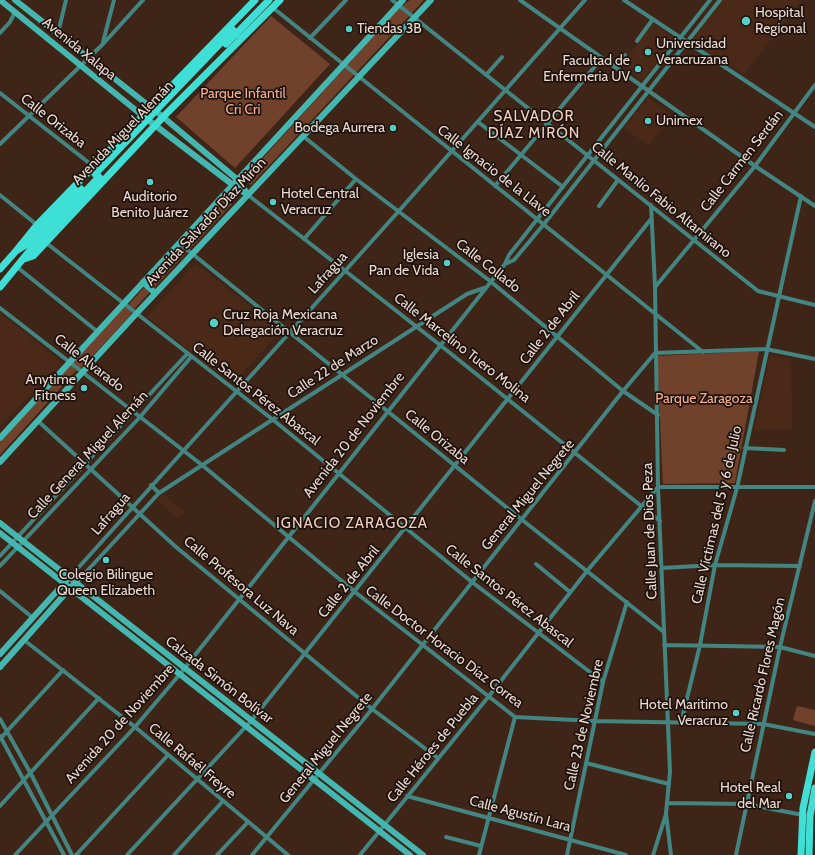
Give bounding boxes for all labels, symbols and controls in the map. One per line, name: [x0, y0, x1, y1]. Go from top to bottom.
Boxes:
place label: Hospital Regional: [755, 5, 806, 38]
street label: Avenida Xalapa: [39, 14, 119, 84]
marker: Hospital Regional: [740, 15, 752, 27]
place label: Tiendas 3B: [357, 21, 422, 37]
marker: Tiendas 3B: [344, 24, 354, 34]
place label: Universidad Veracruzana: [656, 36, 728, 68]
marker: Universidad Veracruzana: [643, 47, 653, 57]
place label: Facultad de Enfermeria UV: [543, 53, 630, 86]
marker: Facultad de Enfermeria UV: [633, 64, 643, 74]
street label: Avenida Miguel Alemán: [69, 77, 177, 189]
park label: Parque Infantil Cri Cri: [200, 86, 286, 118]
street label: Calle Orizaba: [17, 90, 89, 152]
street label: Calle Carmen Serdán: [697, 107, 787, 215]
district label: SALVADOR DÍAZ MIRÓN: [488, 108, 580, 143]
place label: Unimex: [656, 113, 703, 129]
marker: Unimex: [643, 116, 653, 126]
place label: Bodega Aurrera: [294, 120, 385, 136]
street label: Calle Ignacio de la Llave: [434, 122, 554, 220]
marker: Bodega Aurrera: [388, 123, 398, 133]
street label: Calle Manlio Fabio Altamirano: [588, 138, 734, 262]
street label: Avenida Salvador Díaz Mirón: [142, 155, 270, 289]
marker: Auditorio Benito Juárez: [145, 177, 155, 187]
place label: Hotel Central Veracruz: [281, 186, 359, 218]
place label: Auditorio Benito Juárez: [111, 189, 189, 222]
marker: Hotel Central Veracruz: [268, 197, 278, 207]
street label: Calle Collado: [452, 236, 524, 296]
place label: Iglesia Pan de Vida: [369, 247, 439, 280]
street label: Lafragua: [305, 249, 351, 297]
marker: Iglesia Pan de Vida: [442, 258, 452, 268]
street label: Calle 2 de Abril: [516, 288, 584, 368]
street label: Calle Marcelino Tuero Molina: [390, 290, 534, 406]
place label: Cruz Roja Mexicana Delegación Veracruz: [223, 307, 343, 340]
marker: Cruz Roja Mexicana Delegación Veracruz: [208, 317, 220, 329]
street label: Calle Alvarado: [51, 331, 127, 395]
street label: Calle 22 de Marzo: [285, 331, 381, 403]
street label: Calle Santos Pérez Abascal: [189, 339, 323, 449]
street label: Avenida 20 de Noviembre: [300, 369, 408, 501]
place label: Anytime Fitness: [26, 372, 76, 404]
marker: Anytime Fitness: [79, 383, 89, 393]
street label: Calle General Miguel Alemán: [24, 387, 152, 523]
park label: Parque Zaragoza: [655, 391, 753, 407]
street label: Calle Orizaba: [401, 406, 473, 468]
street label: Calle Víctimas del 5 y 6 de Julio: [688, 424, 746, 606]
street label: General Miguel Negrete: [478, 436, 578, 554]
street label: Calle Juan de Dios Peza: [639, 462, 661, 600]
street label: Lafragua: [88, 489, 134, 539]
district label: IGNACIO ZARAGOZA: [276, 515, 428, 533]
street label: Calle Profesora Luz Nava: [180, 533, 302, 639]
street label: Calle Santos Pérez Abascal: [442, 541, 576, 651]
street label: Calle 2 de Abril: [315, 543, 383, 621]
marker: Colegio Bilingue Queen Elizabeth: [101, 555, 111, 565]
place label: Colegio Bilingue Queen Elizabeth: [57, 567, 155, 600]
street label: Calle Doctor Horacio Díaz Correa: [362, 582, 526, 712]
street label: Calle Ricardo Flores Magón: [737, 596, 789, 754]
street label: Calzada Simón Bolívar: [162, 633, 276, 727]
street label: Calle 23 de Noviembre: [561, 658, 607, 792]
street label: Avenida 20 de Noviembre: [62, 661, 178, 787]
street label: General Miguel Negrete: [276, 689, 376, 807]
street label: Calle Héroes de Puebla: [384, 690, 482, 806]
place label: Hotel Maritimo Veracruz: [639, 697, 728, 730]
marker: Hotel Maritimo Veracruz: [731, 708, 741, 718]
street label: Calle Rafaél Freyre: [145, 720, 239, 802]
place label: Hotel Real del Mar: [720, 780, 781, 812]
marker: Hotel Real del Mar: [784, 791, 794, 801]
street label: Calle Agustín Lara: [467, 792, 573, 836]

